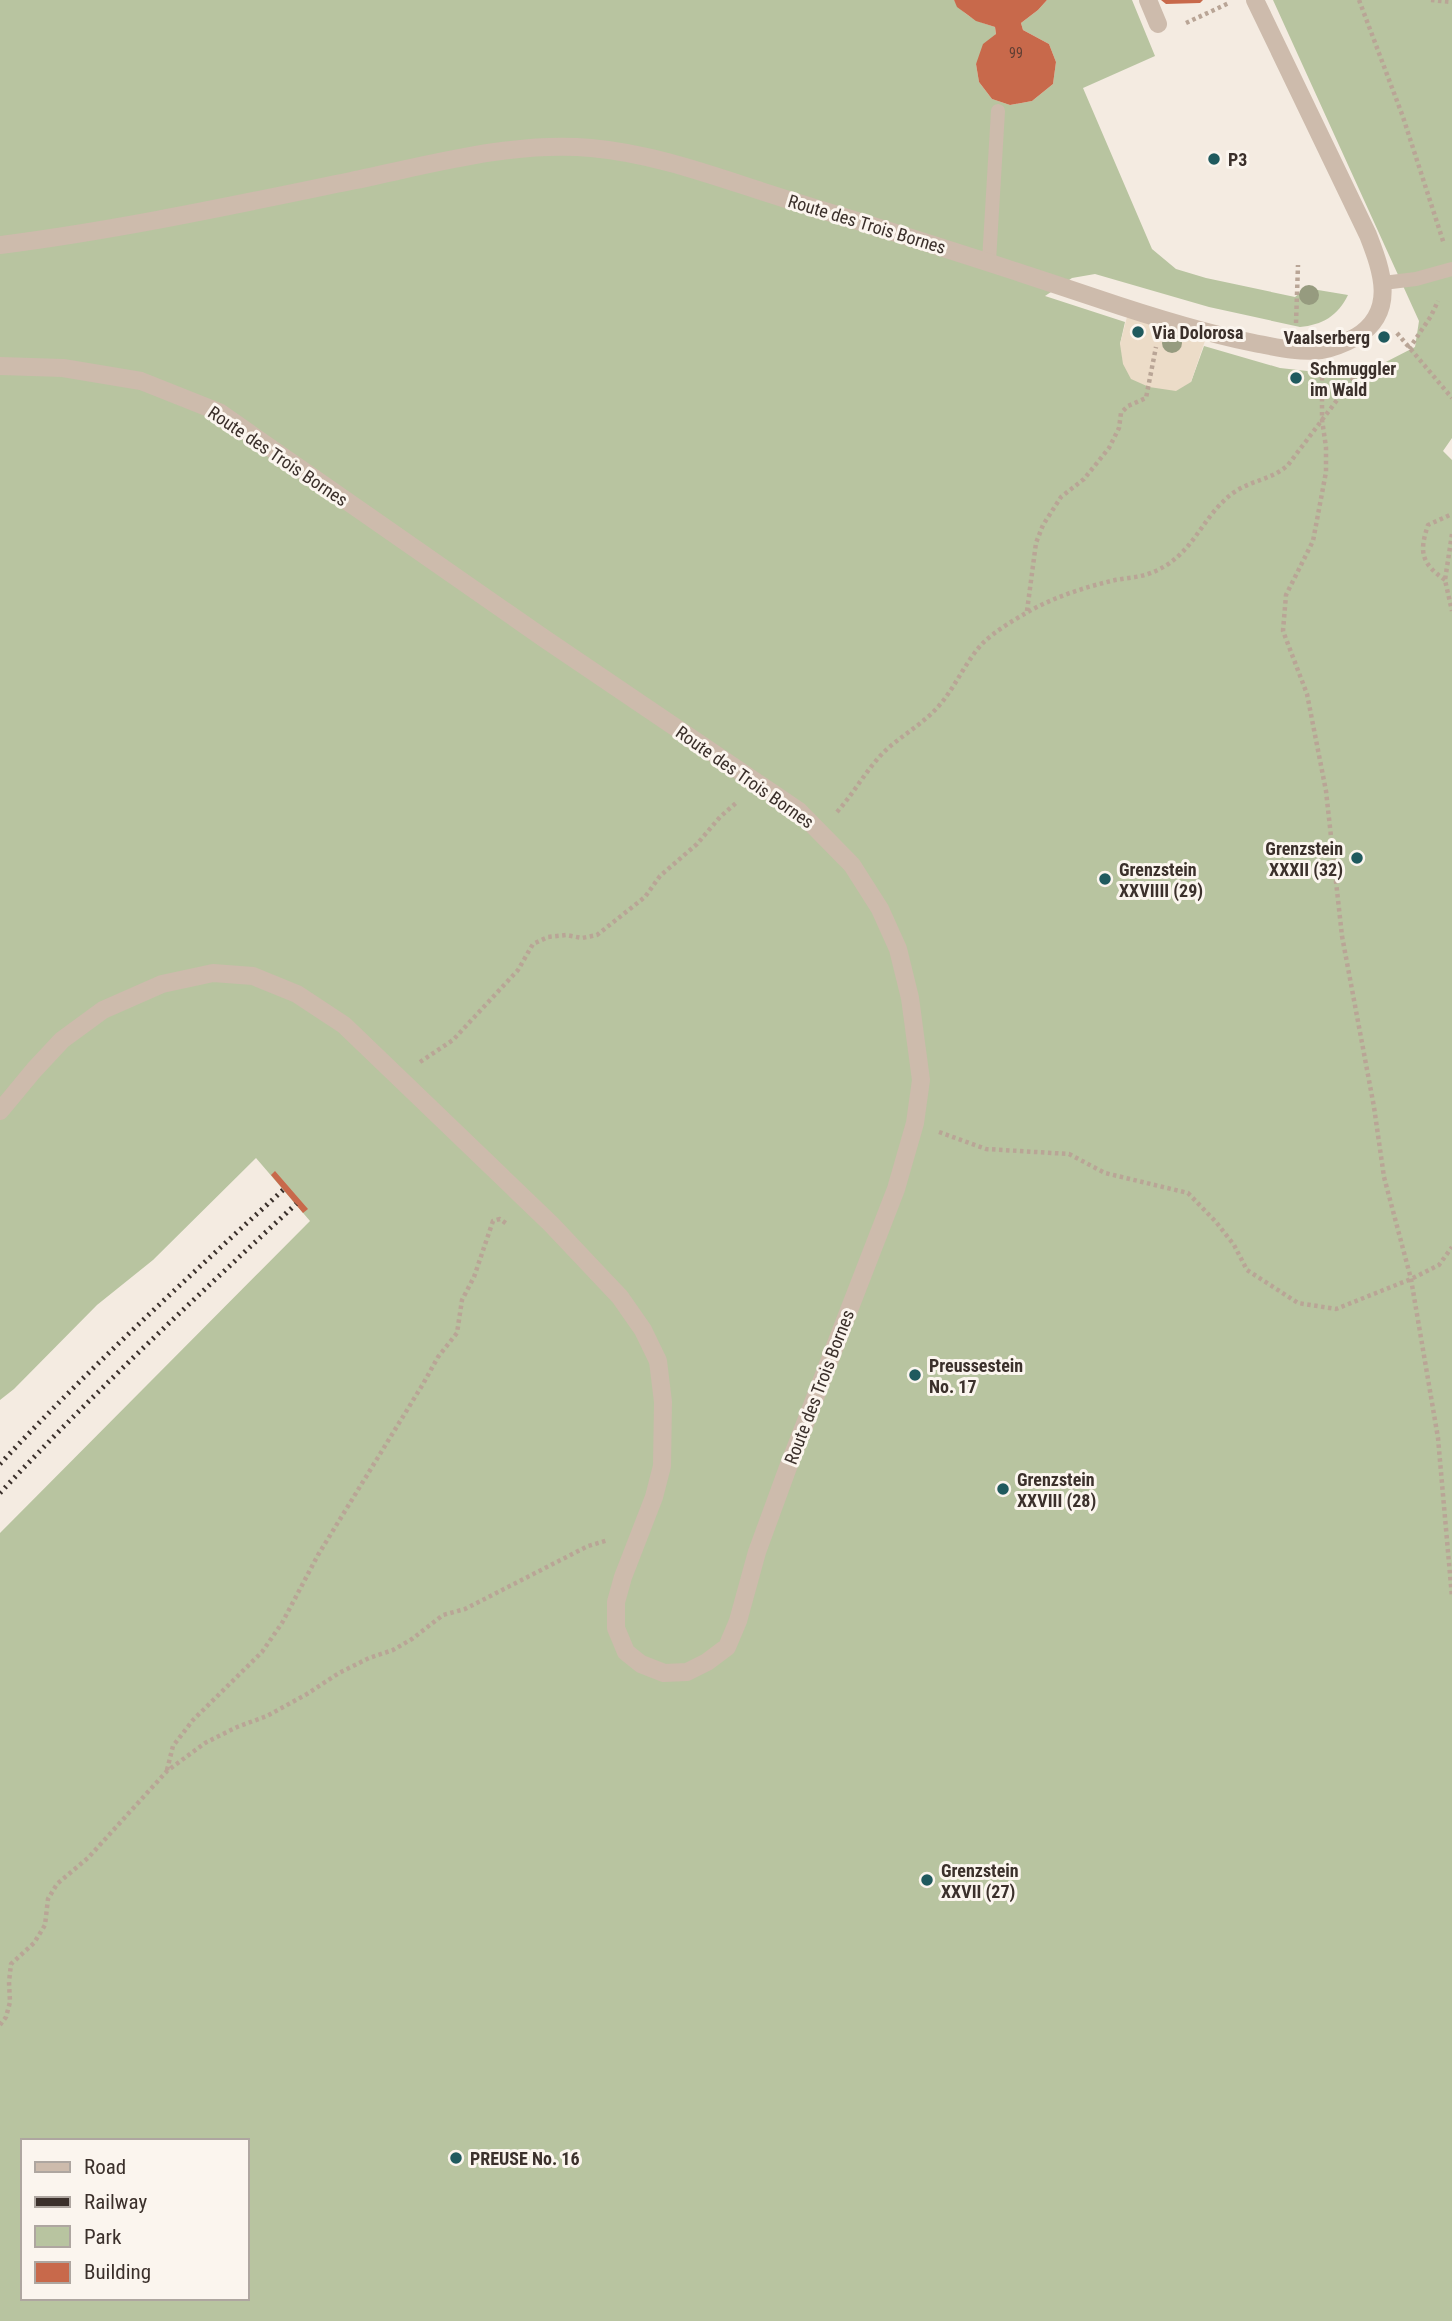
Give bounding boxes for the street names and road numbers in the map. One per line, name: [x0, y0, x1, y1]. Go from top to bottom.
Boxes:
street label: Route des Trois Bornes: [786, 190, 948, 258]
street label: Route des Trois Bornes: [204, 402, 352, 510]
street label: Route des Trois Bornes: [672, 721, 818, 833]
street label: Route des Trois Bornes: [780, 1307, 858, 1467]

